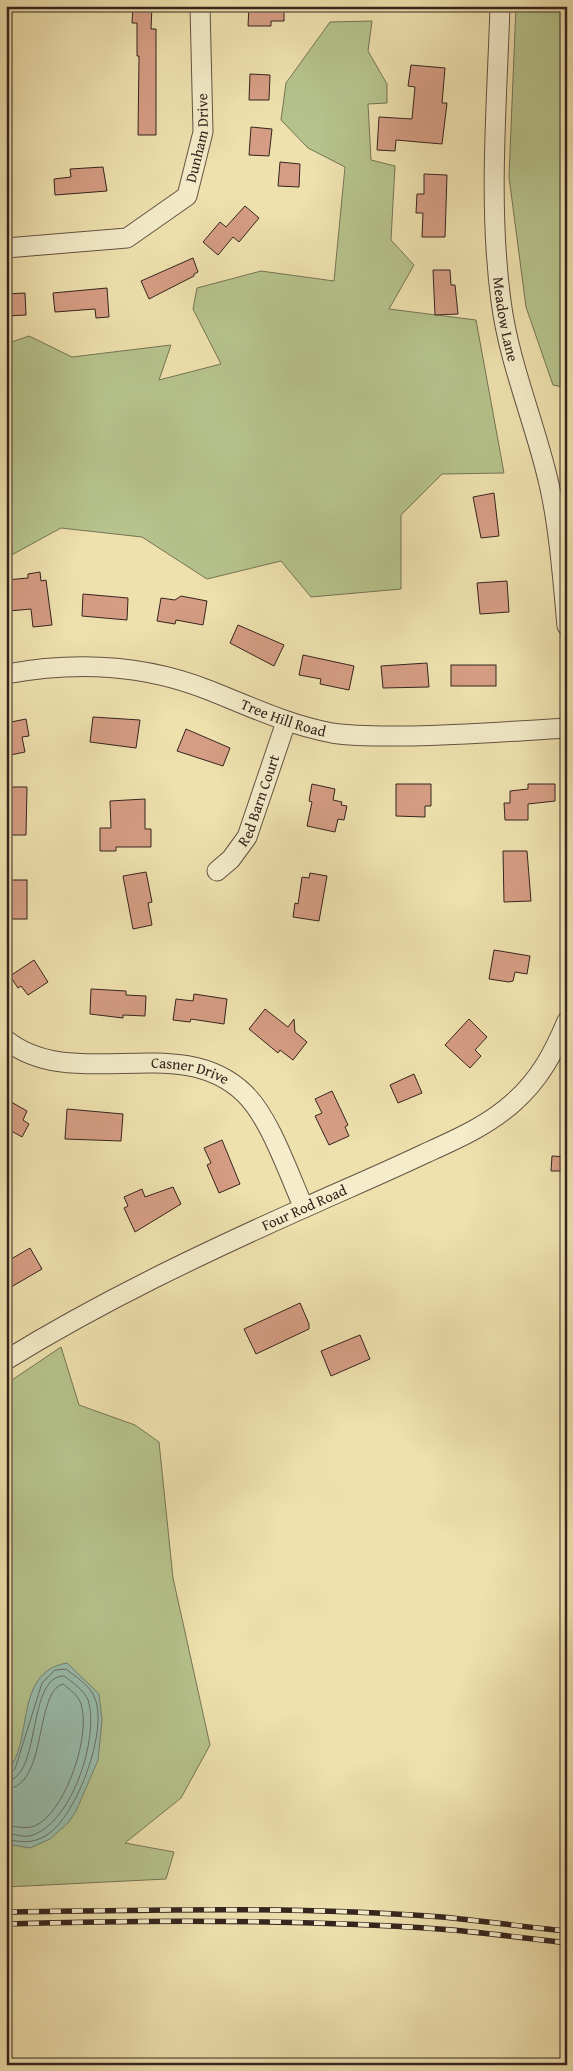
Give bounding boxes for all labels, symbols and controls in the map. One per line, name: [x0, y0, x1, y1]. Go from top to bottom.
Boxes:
street label: Dunham Drive: [180, 93, 213, 185]
street label: Meadow Lane: [488, 276, 524, 364]
street label: Tree Hill Road: [238, 693, 328, 742]
street label: Red Barn Court: [232, 751, 284, 851]
street label: Casner Drive: [151, 1052, 233, 1089]
street label: Four Rod Road: [258, 1179, 350, 1236]

